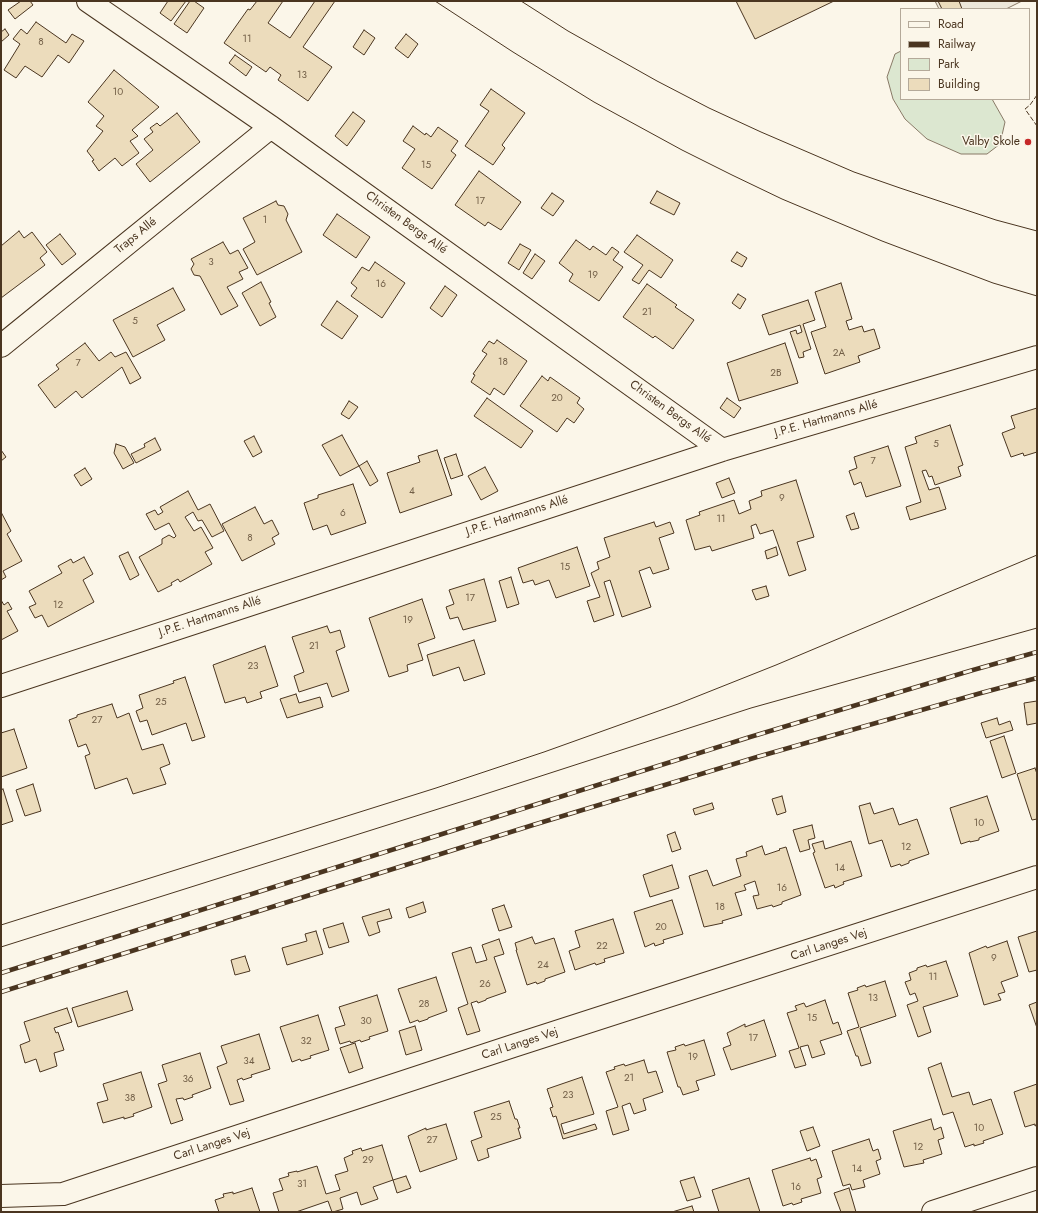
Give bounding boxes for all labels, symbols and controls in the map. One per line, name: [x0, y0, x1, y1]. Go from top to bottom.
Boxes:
legend: [900, 8, 1030, 100]
text: Road: [938, 15, 964, 33]
house number: 11: [243, 34, 251, 46]
text: Railway: [938, 35, 976, 53]
house number: 8: [38, 37, 44, 49]
text: Park: [938, 55, 959, 73]
house number: 13: [297, 70, 307, 82]
text: Building: [938, 75, 980, 93]
house number: 10: [113, 87, 123, 99]
place label: Valby Skole: [962, 135, 1020, 149]
marker: Valby Skole: [1023, 137, 1033, 147]
house number: 15: [421, 160, 431, 172]
street label: Christen Bergs Allé: [362, 189, 450, 257]
house number: 17: [475, 196, 485, 208]
street label: Traps Allé: [112, 215, 160, 257]
house number: 1: [263, 215, 267, 227]
house number: 3: [208, 257, 214, 269]
house number: 19: [588, 270, 598, 282]
house number: 16: [376, 279, 386, 291]
house number: 21: [642, 307, 652, 319]
house number: 5: [132, 316, 138, 328]
house number: 2A: [833, 348, 845, 360]
house number: 18: [498, 357, 508, 369]
house number: 7: [75, 358, 81, 370]
house number: 2B: [770, 368, 782, 380]
street label: Christen Bergs Allé: [626, 378, 714, 446]
house number: 20: [551, 393, 563, 405]
street label: J.P.E. Hartmanns Allé: [773, 397, 879, 441]
house number: 5: [933, 439, 939, 451]
house number: 7: [870, 456, 876, 468]
house number: 4: [409, 486, 415, 498]
street label: J.P.E. Hartmanns Allé: [464, 493, 570, 539]
house number: 9: [779, 493, 785, 505]
house number: 6: [340, 508, 346, 520]
house number: 11: [717, 514, 725, 526]
house number: 8: [247, 533, 253, 545]
house number: 15: [560, 562, 570, 574]
house number: 17: [465, 593, 475, 605]
street label: J.P.E. Hartmanns Allé: [157, 594, 263, 640]
house number: 12: [53, 600, 63, 612]
house number: 19: [403, 615, 413, 627]
house number: 21: [309, 641, 319, 653]
house number: 23: [247, 661, 259, 673]
house number: 25: [155, 697, 167, 709]
house number: 27: [92, 715, 102, 727]
house number: 10: [974, 818, 984, 830]
house number: 12: [901, 842, 911, 854]
house number: 14: [835, 863, 845, 875]
house number: 16: [777, 883, 787, 895]
house number: 18: [715, 902, 725, 914]
house number: 20: [655, 922, 667, 934]
street label: Carl Langes Vej: [789, 926, 869, 964]
house number: 22: [596, 941, 608, 953]
house number: 9: [991, 953, 997, 965]
house number: 24: [537, 960, 549, 972]
house number: 11: [929, 972, 937, 984]
house number: 26: [479, 979, 491, 991]
house number: 13: [868, 993, 878, 1005]
house number: 28: [418, 999, 430, 1011]
house number: 15: [807, 1013, 817, 1025]
house number: 30: [360, 1016, 372, 1028]
street label: Carl Langes Vej: [480, 1025, 560, 1063]
house number: 17: [748, 1033, 758, 1045]
house number: 32: [300, 1036, 312, 1048]
house number: 19: [688, 1052, 698, 1064]
house number: 34: [243, 1056, 255, 1068]
house number: 21: [624, 1073, 634, 1085]
house number: 36: [182, 1074, 194, 1086]
house number: 23: [562, 1090, 574, 1102]
house number: 38: [125, 1093, 135, 1105]
house number: 25: [490, 1112, 502, 1124]
house number: 10: [974, 1123, 984, 1135]
street label: Carl Langes Vej: [172, 1126, 252, 1164]
house number: 27: [427, 1135, 437, 1147]
house number: 12: [913, 1142, 923, 1154]
house number: 29: [362, 1155, 374, 1167]
house number: 14: [852, 1164, 862, 1176]
house number: 31: [297, 1179, 307, 1191]
house number: 16: [791, 1182, 801, 1194]

